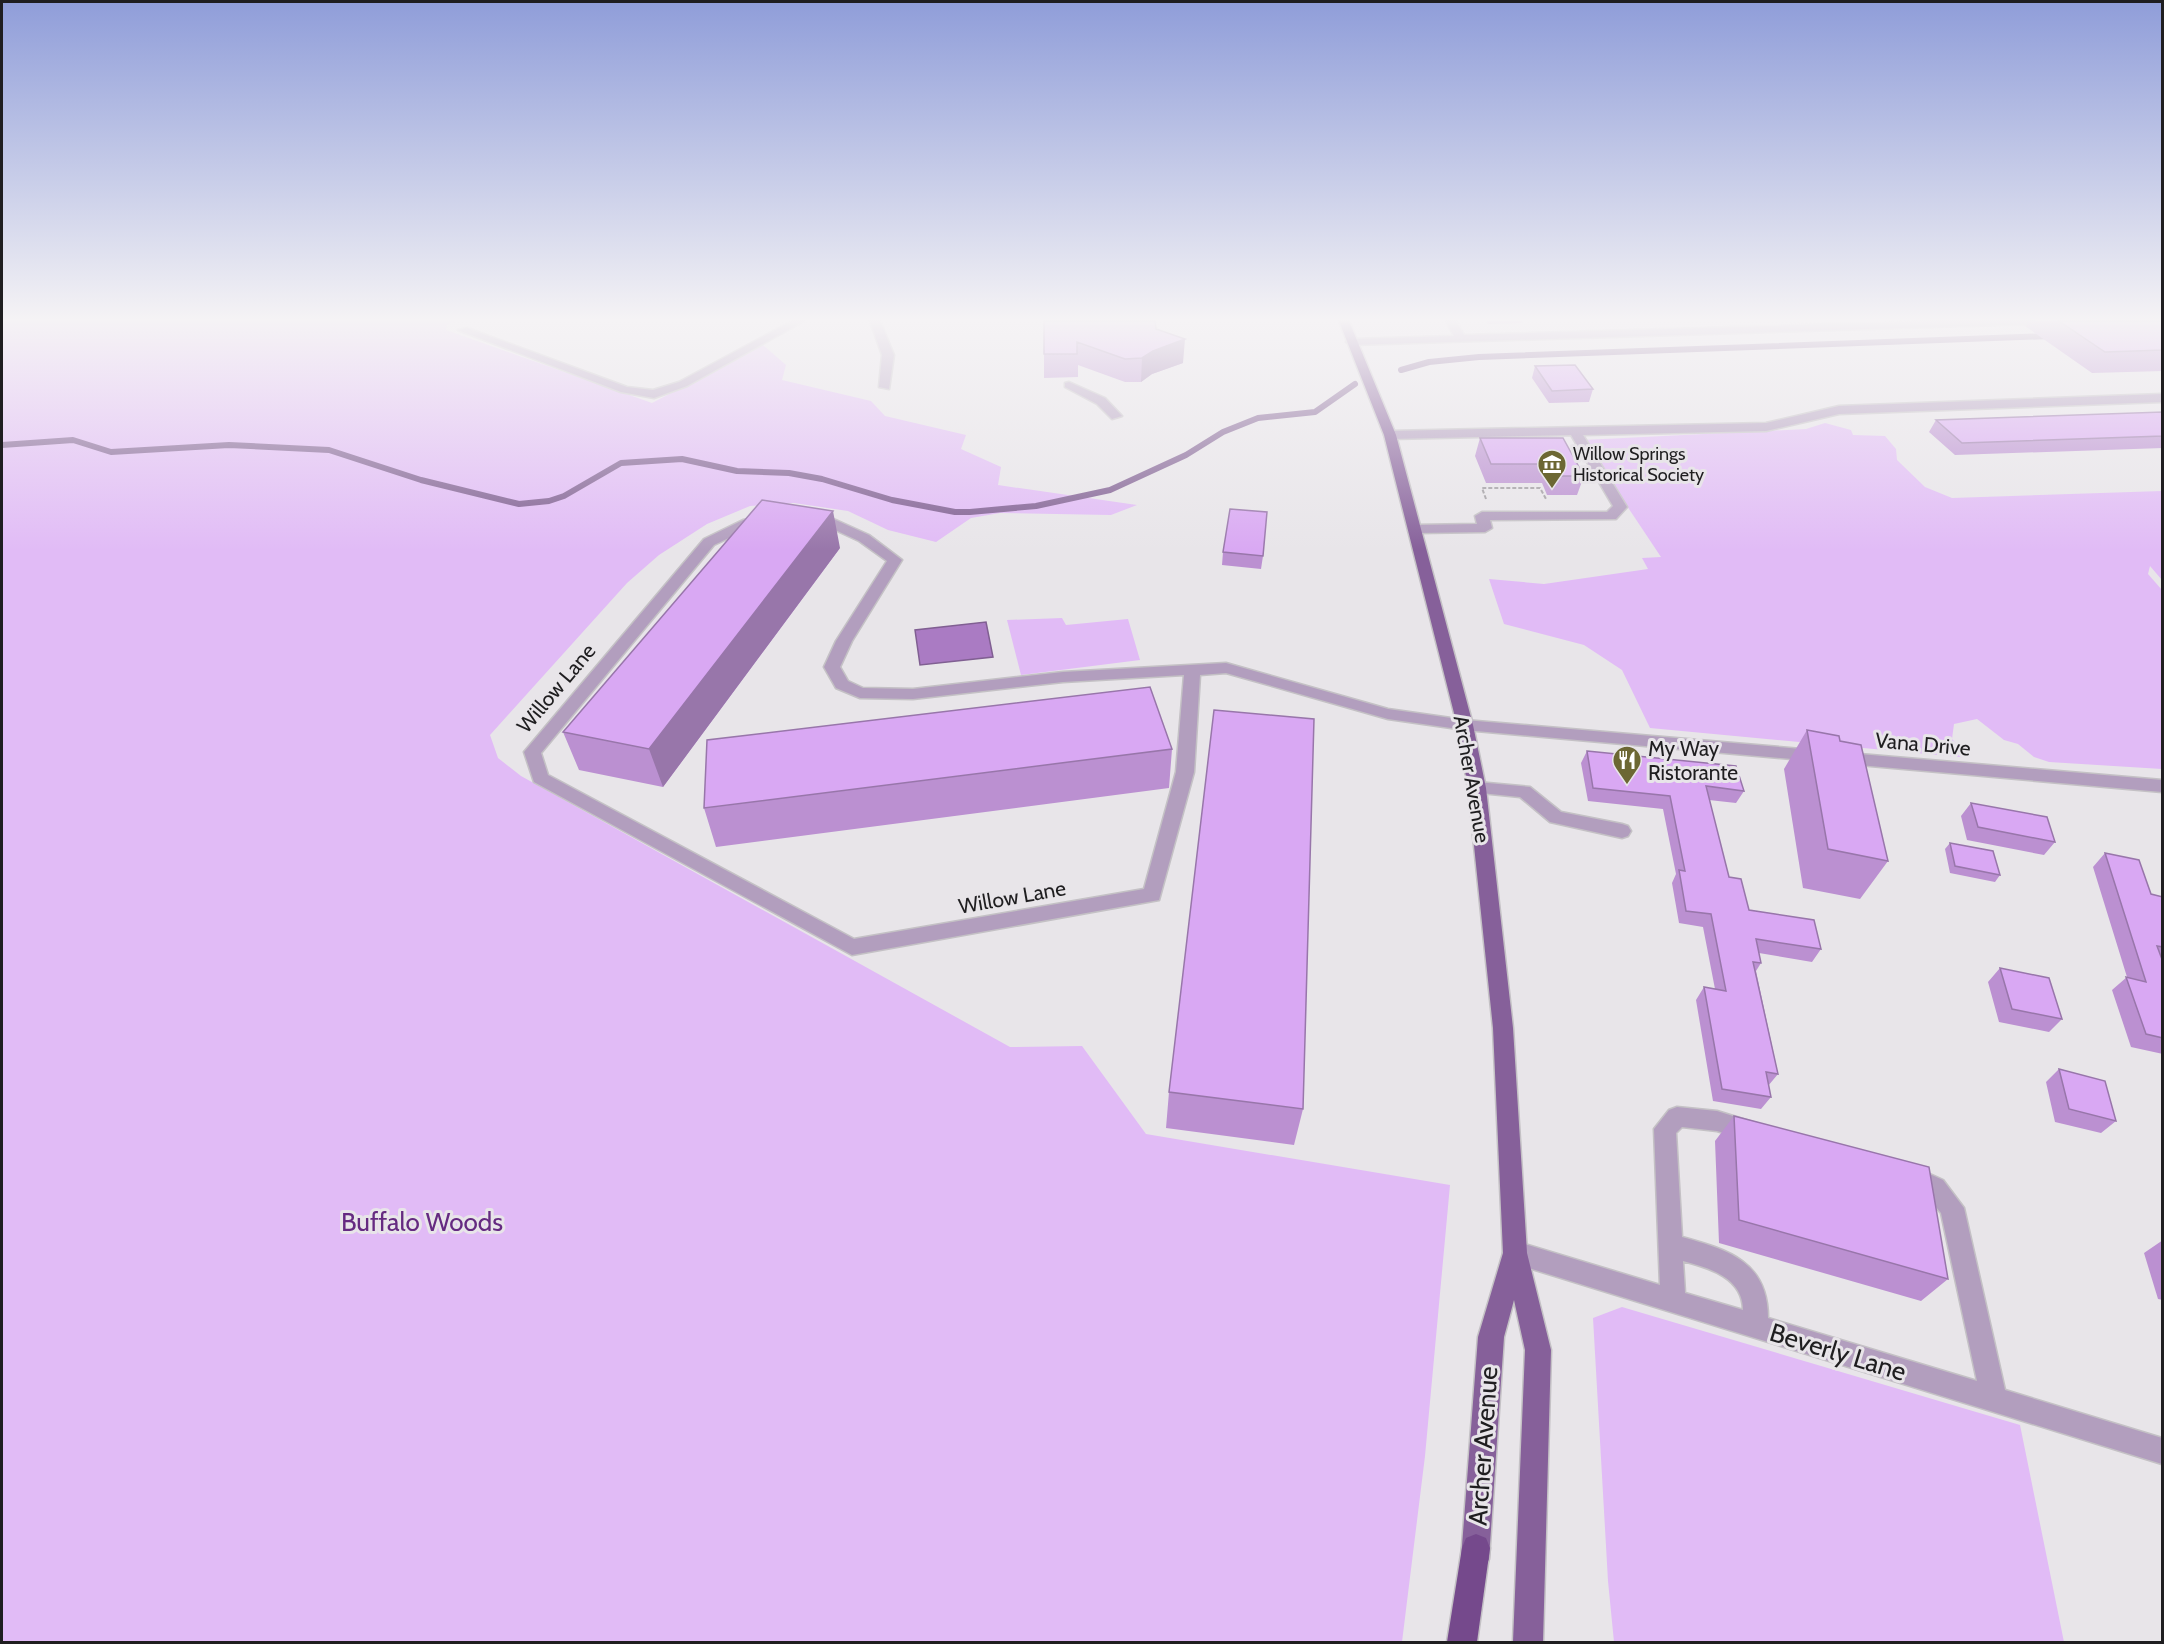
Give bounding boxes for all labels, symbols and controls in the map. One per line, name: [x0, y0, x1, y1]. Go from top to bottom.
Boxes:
place label: Willow Springs Historical Society: [1573, 443, 1704, 486]
museum icon: Willow Springs Historical Society: [1536, 448, 1568, 490]
street label: Willow Lane: [512, 638, 601, 738]
street label: Archer Avenue: [1448, 713, 1496, 845]
street label: Vana Drive: [1874, 727, 1972, 761]
place label: My Way Ristorante: [1648, 736, 1738, 785]
restaurant icon: My Way Ristorante: [1611, 744, 1643, 786]
street label: Willow Lane: [956, 875, 1068, 919]
park label: Buffalo Woods: [341, 1206, 503, 1238]
street label: Beverly Lane: [1766, 1316, 1910, 1388]
street label: Archer Avenue: [1461, 1365, 1505, 1527]

